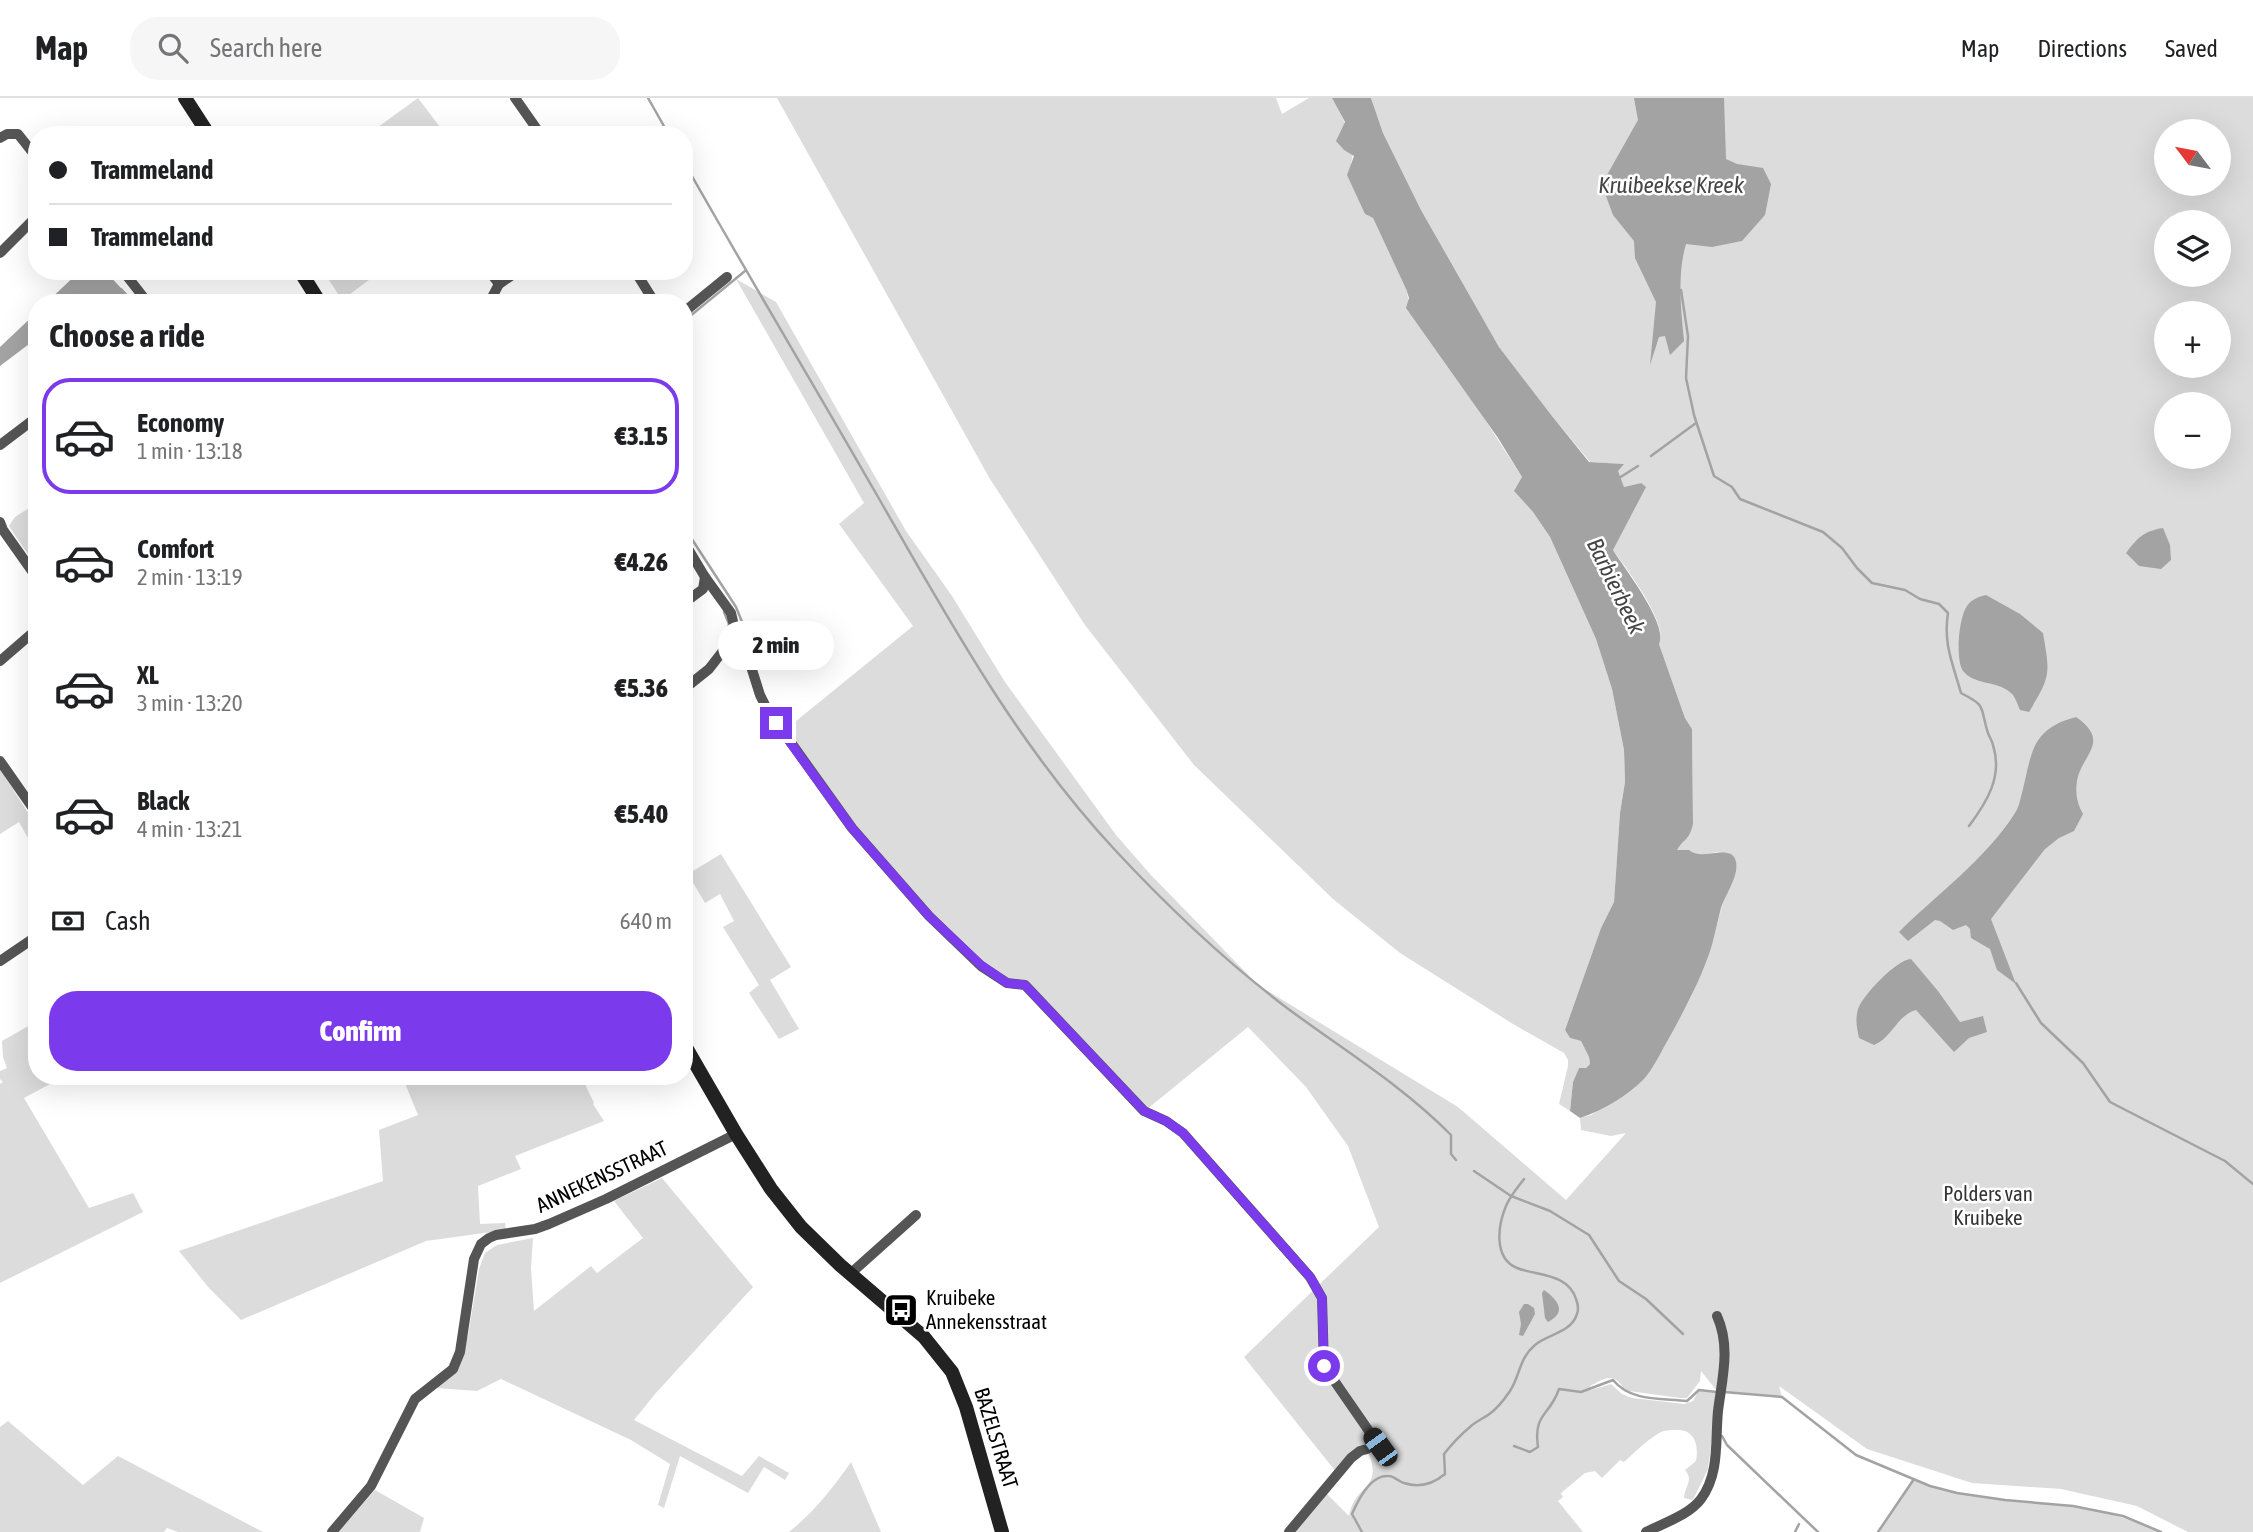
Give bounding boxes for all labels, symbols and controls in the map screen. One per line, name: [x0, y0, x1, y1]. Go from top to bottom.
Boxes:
search box: [130, 17, 620, 80]
text: Map: [35, 29, 88, 67]
icon: search: [154, 29, 192, 67]
text: Search here: [210, 33, 322, 63]
text: Map: [1961, 35, 1999, 62]
text: Directions: [2037, 35, 2127, 62]
text: Saved: [2165, 35, 2218, 62]
north arrow: [2154, 119, 2231, 196]
map controls: [2154, 119, 2231, 469]
text: Trammeland: [91, 155, 213, 185]
water label: Kruibeekse Kreek: [1598, 172, 1745, 198]
button: layers: [2154, 210, 2231, 287]
text: Trammeland: [91, 222, 213, 252]
button: +: [2154, 301, 2231, 378]
text: Choose a ride: [49, 317, 205, 354]
button: −: [2154, 392, 2231, 469]
icon: car: [53, 405, 116, 468]
text: Economy: [137, 408, 224, 438]
text: €3.15: [615, 421, 668, 451]
text: 1 min · 13:18: [137, 438, 243, 464]
icon: car: [53, 531, 116, 594]
text: Comfort: [137, 534, 214, 564]
water label: Barbierbeek: [1582, 534, 1651, 639]
text: €4.26: [615, 547, 668, 577]
text: 2 min · 13:19: [137, 564, 243, 590]
callout: 2 min: [718, 622, 834, 670]
text: 2 min: [753, 632, 799, 658]
icon: car: [53, 657, 116, 720]
text: XL: [137, 660, 159, 690]
text: €5.36: [615, 673, 668, 703]
text: 3 min · 13:20: [137, 690, 243, 716]
route end: [760, 707, 792, 739]
icon: car: [53, 783, 116, 846]
text: Black: [137, 786, 189, 816]
text: €5.40: [615, 799, 668, 829]
text: 4 min · 13:21: [137, 816, 243, 842]
icon: cash: [49, 902, 87, 940]
text: Cash: [105, 906, 151, 936]
text: 640 m: [620, 908, 672, 934]
button: Confirm: [49, 991, 672, 1071]
street label: ANNEKENSSTRAAT: [532, 1135, 671, 1217]
park label: Polders van Kruibeke: [1943, 1181, 2033, 1229]
place label: Kruibeke Annekensstraat: [926, 1285, 1047, 1333]
bus stop icon: Kruibeke Annekensstraat: [882, 1291, 920, 1329]
route start: [1308, 1350, 1340, 1382]
street label: BAZELSTRAAT: [970, 1384, 1024, 1491]
car: [1360, 1424, 1401, 1470]

